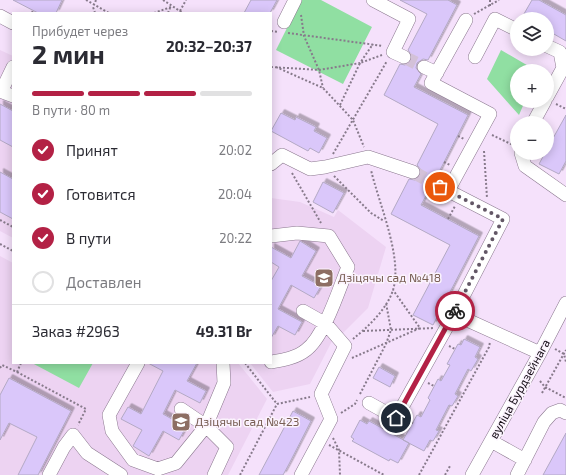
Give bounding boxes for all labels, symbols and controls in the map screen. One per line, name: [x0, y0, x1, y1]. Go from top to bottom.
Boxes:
map controls: [510, 12, 554, 160]
button: layers: [510, 12, 554, 56]
text: Прибудет через: [32, 23, 128, 39]
text: 20:32–20:37: [166, 37, 252, 55]
text: 2 мин: [32, 38, 105, 69]
button: +: [510, 64, 554, 108]
text: В пути · 80 m: [32, 102, 110, 118]
button: −: [510, 116, 554, 160]
icon: check: [32, 139, 54, 161]
text: Принят: [66, 141, 118, 159]
text: 20:02: [219, 142, 252, 158]
pin: [423, 170, 457, 204]
icon: bag: [429, 176, 451, 198]
icon: check: [32, 183, 54, 205]
text: Готовится: [66, 185, 136, 203]
text: 20:04: [218, 186, 252, 202]
icon: check: [32, 227, 54, 249]
text: В пути: [66, 229, 111, 247]
text: 20:22: [219, 230, 252, 246]
school or university icon: Дзіцячы сад №418: [313, 267, 335, 289]
place label: Дзіцячы сад №418: [338, 270, 441, 284]
text: Доставлен: [66, 273, 142, 291]
courier: [435, 291, 475, 331]
icon: bike: [444, 300, 466, 322]
text: Заказ #2963: [32, 322, 120, 340]
text: 49.31 Br: [196, 322, 252, 340]
street label: вуліца Бурдзейнага: [486, 336, 553, 441]
pin: [379, 401, 413, 435]
icon: home: [385, 407, 407, 429]
school or university icon: Дзіцячы сад №423: [170, 411, 192, 433]
place label: Дзіцячы сад №423: [195, 414, 300, 428]

